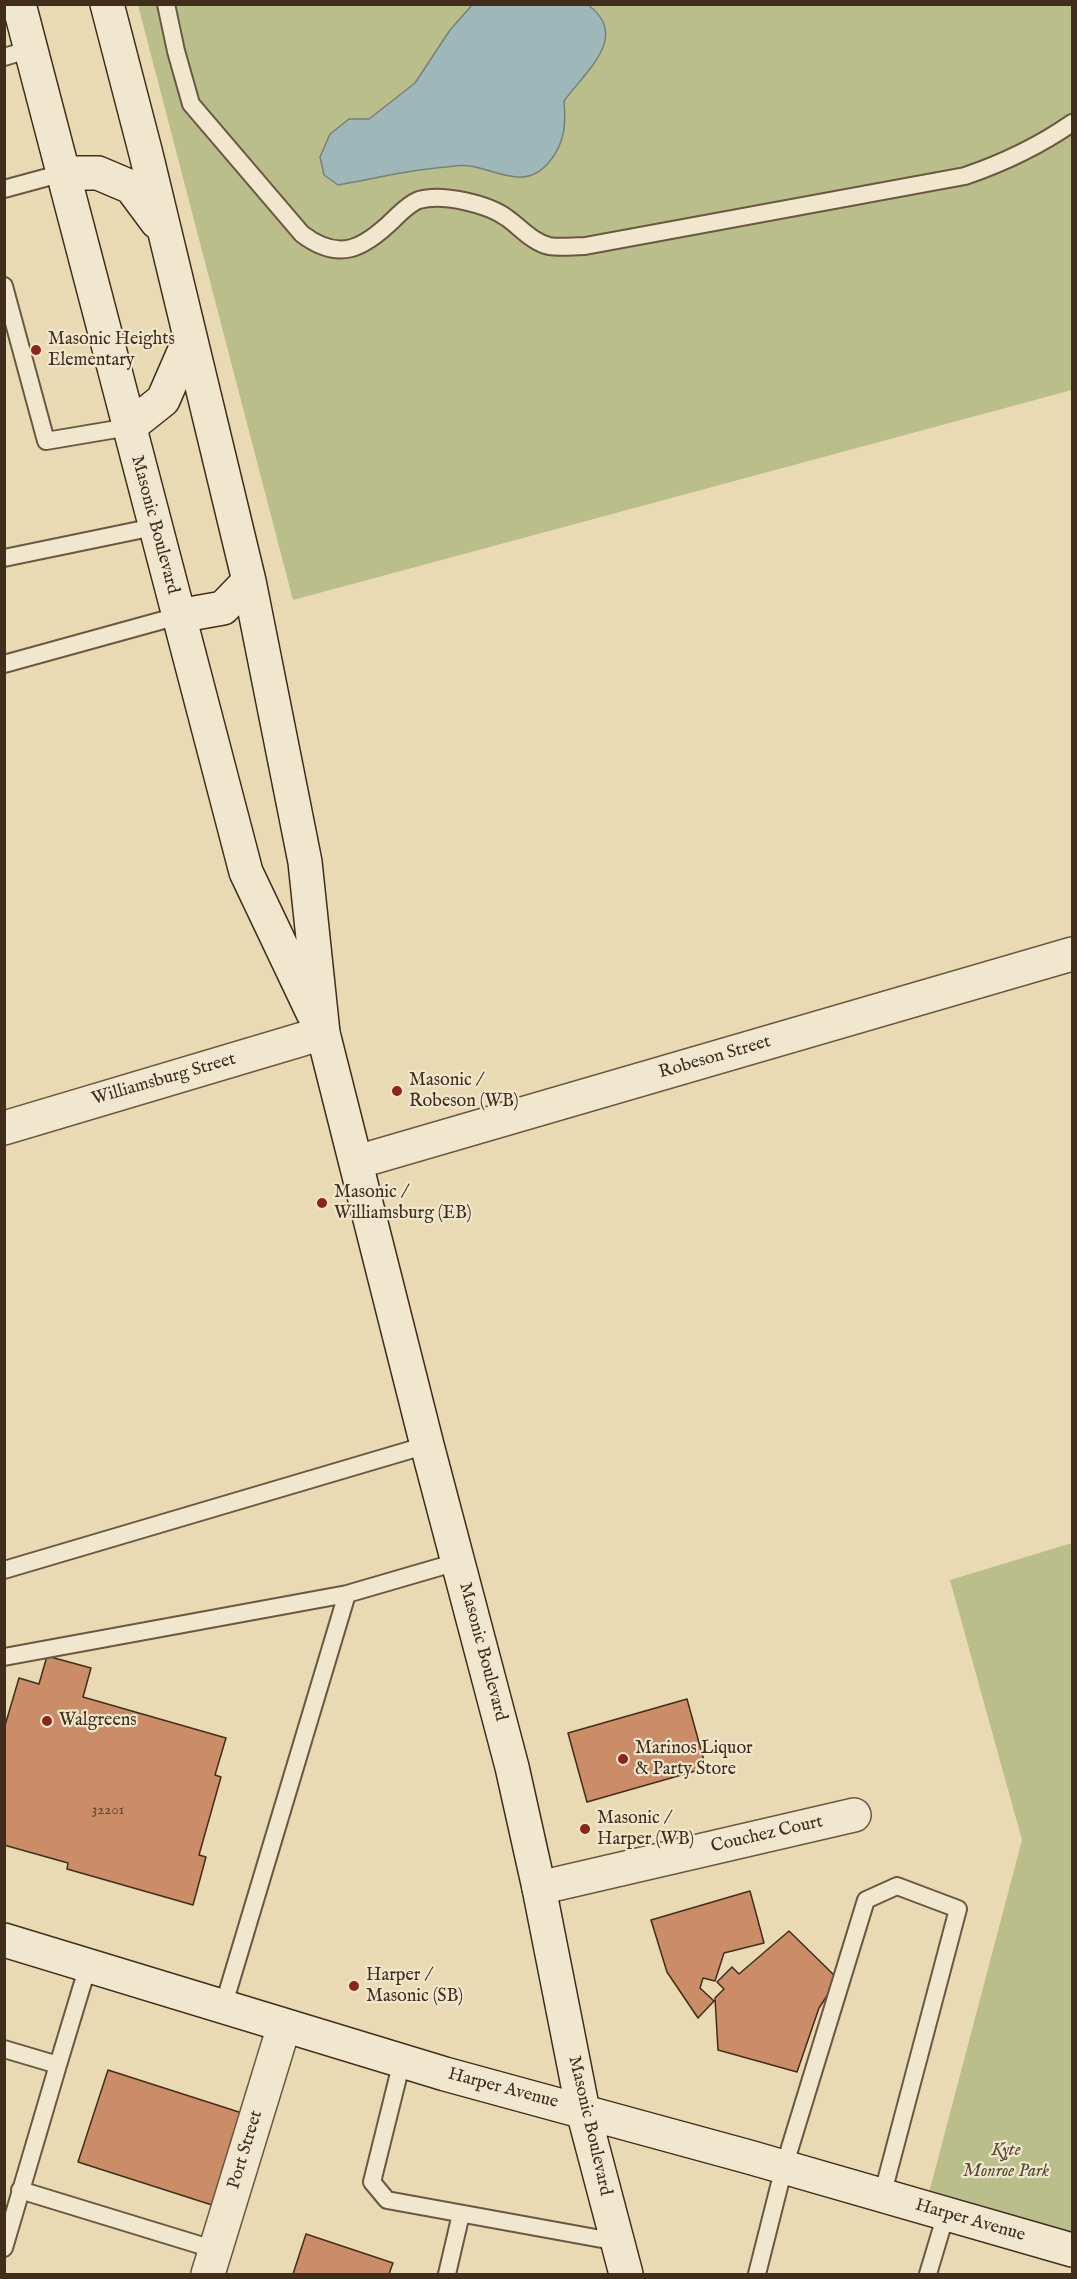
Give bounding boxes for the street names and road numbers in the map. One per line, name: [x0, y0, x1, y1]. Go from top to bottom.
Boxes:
street label: Masonic Boulevard: [125, 453, 183, 597]
street label: Robeson Street: [657, 1032, 773, 1084]
street label: Williamsburg Street: [90, 1049, 238, 1111]
street label: Masonic Boulevard: [453, 1580, 511, 1724]
street label: Couchez Court: [709, 1812, 825, 1858]
street label: Masonic Boulevard: [562, 2054, 616, 2198]
street label: Harper Avenue: [445, 2064, 561, 2114]
street label: Port Street: [224, 2108, 268, 2192]
street label: Harper Avenue: [913, 2195, 1027, 2247]

